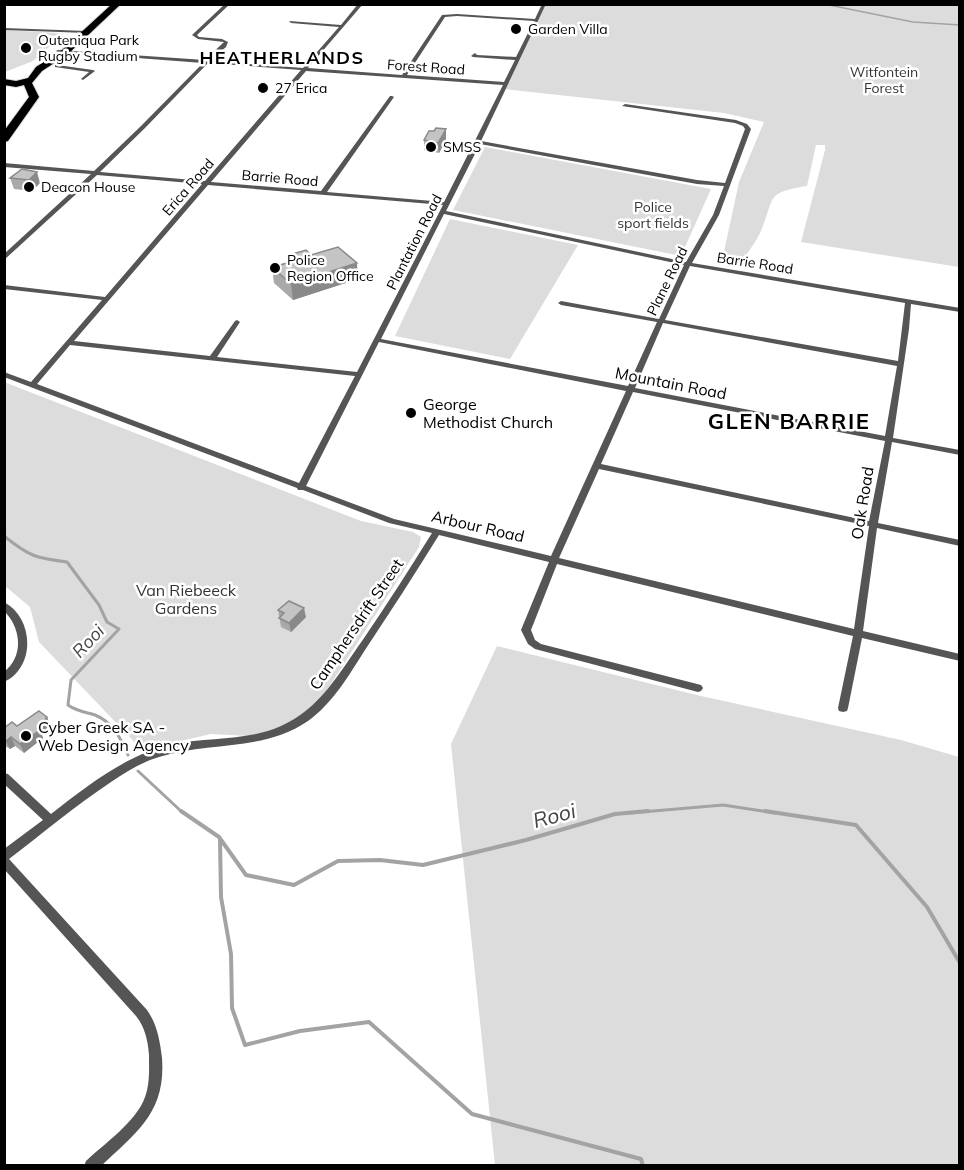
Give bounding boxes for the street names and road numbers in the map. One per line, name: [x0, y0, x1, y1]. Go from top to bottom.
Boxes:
street label: Forest Road: [386, 55, 466, 79]
street label: Erica Road: [158, 155, 218, 219]
street label: Barrie Road: [241, 166, 319, 190]
street label: Plantation Road: [382, 191, 446, 293]
street label: Plane Road: [643, 244, 691, 318]
street label: Barrie Road: [716, 248, 794, 278]
street label: Mountain Road: [613, 362, 729, 404]
street label: Oak Road: [846, 465, 878, 541]
street label: Arbour Road: [430, 506, 526, 546]
street label: Camphersdrift Street: [305, 554, 408, 693]

